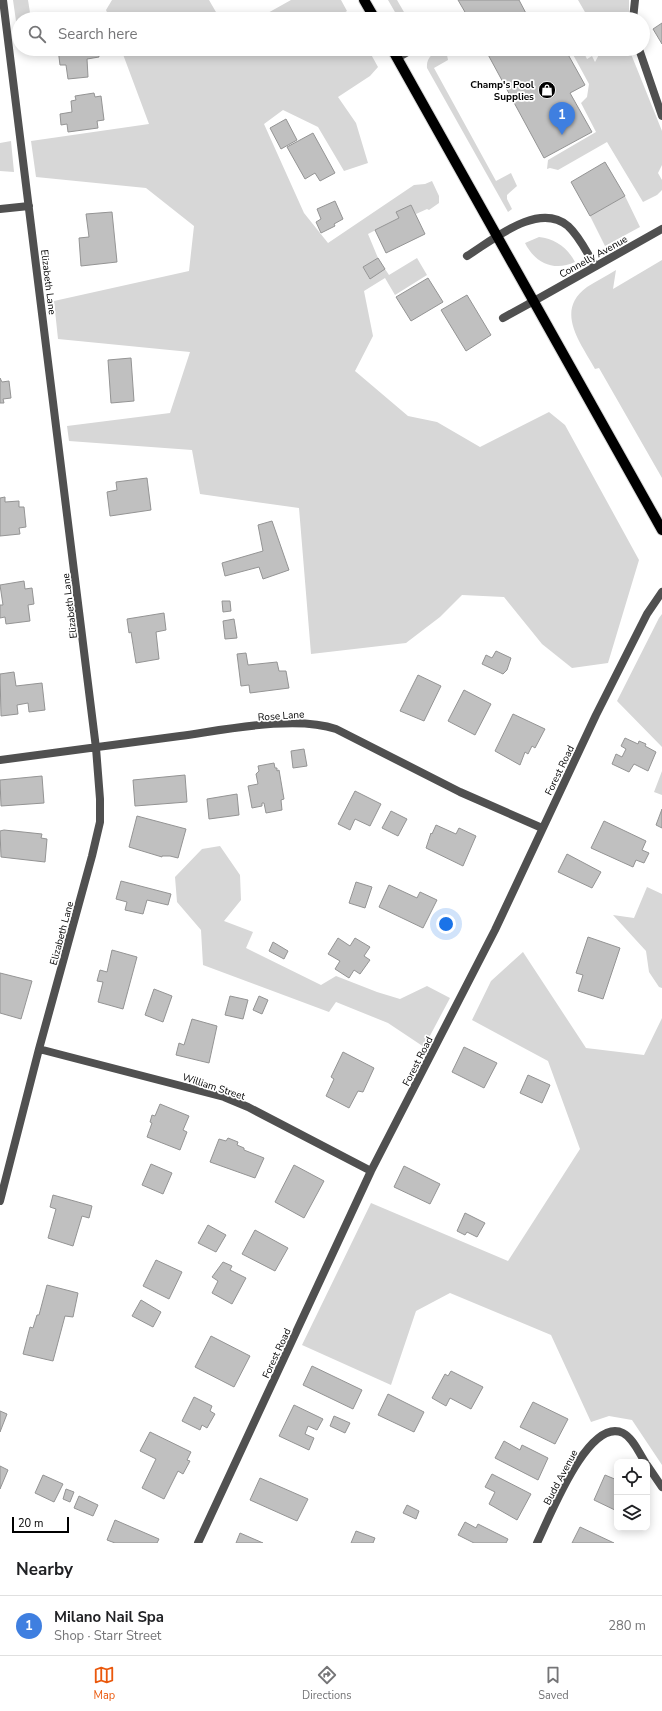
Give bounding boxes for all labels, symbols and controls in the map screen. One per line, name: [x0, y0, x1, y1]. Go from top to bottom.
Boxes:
search box: [12, 12, 650, 56]
icon: search: [26, 23, 48, 45]
text: Search here: [58, 24, 138, 44]
place label: Champ's Pool Supplies: [470, 78, 535, 104]
shop icon: Champ's Pool Supplies: [537, 80, 557, 100]
pin: 1: [549, 102, 575, 135]
street label: Connelly Avenue: [557, 232, 630, 281]
street label: Elizabeth Lane: [37, 249, 59, 316]
street label: Elizabeth Lane: [59, 572, 81, 639]
street label: Rose Lane: [257, 707, 305, 725]
street label: Forest Road: [542, 743, 578, 798]
street label: Elizabeth Lane: [47, 900, 77, 967]
your location: [436, 914, 456, 934]
street label: Forest Road: [399, 1034, 436, 1089]
street label: William Street: [180, 1070, 247, 1104]
street label: Forest Road: [259, 1326, 295, 1381]
street label: Budd Avenue: [540, 1447, 581, 1508]
map controls: [614, 1459, 650, 1531]
button: locate: [614, 1459, 650, 1495]
button: layers: [614, 1495, 650, 1531]
scale bar: [12, 1515, 69, 1534]
text: 20 m: [18, 1516, 43, 1531]
text: Nearby: [16, 1558, 73, 1581]
text: Milano Nail Spa: [54, 1607, 164, 1627]
text: 1: [25, 1617, 33, 1635]
text: 280 m: [608, 1617, 646, 1635]
text: Shop · Starr Street: [54, 1627, 161, 1645]
tab: Map: [93, 1664, 115, 1703]
tab: Directions: [302, 1664, 352, 1703]
tab: Saved: [538, 1664, 569, 1703]

